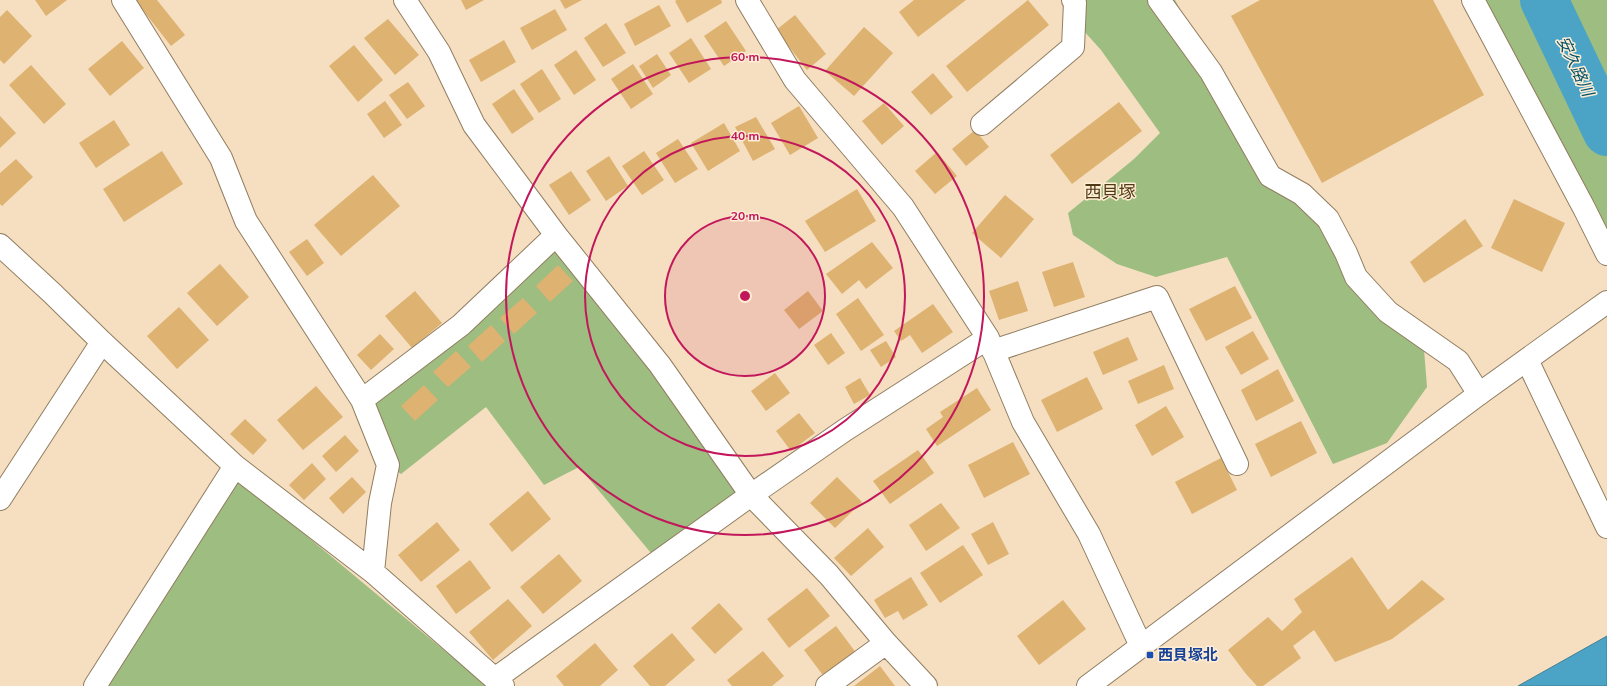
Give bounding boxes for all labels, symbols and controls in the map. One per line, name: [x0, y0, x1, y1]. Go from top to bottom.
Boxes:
water label: 安久路川: [1553, 33, 1599, 101]
text: 60 m: [731, 49, 759, 64]
text: 40 m: [731, 128, 759, 143]
district label: 西貝塚: [1085, 181, 1136, 202]
text: 20 m: [731, 208, 759, 223]
centre of rings: [738, 289, 752, 303]
place label: 西貝塚北: [1158, 645, 1218, 664]
marker: 西貝塚北: [1145, 650, 1155, 660]

